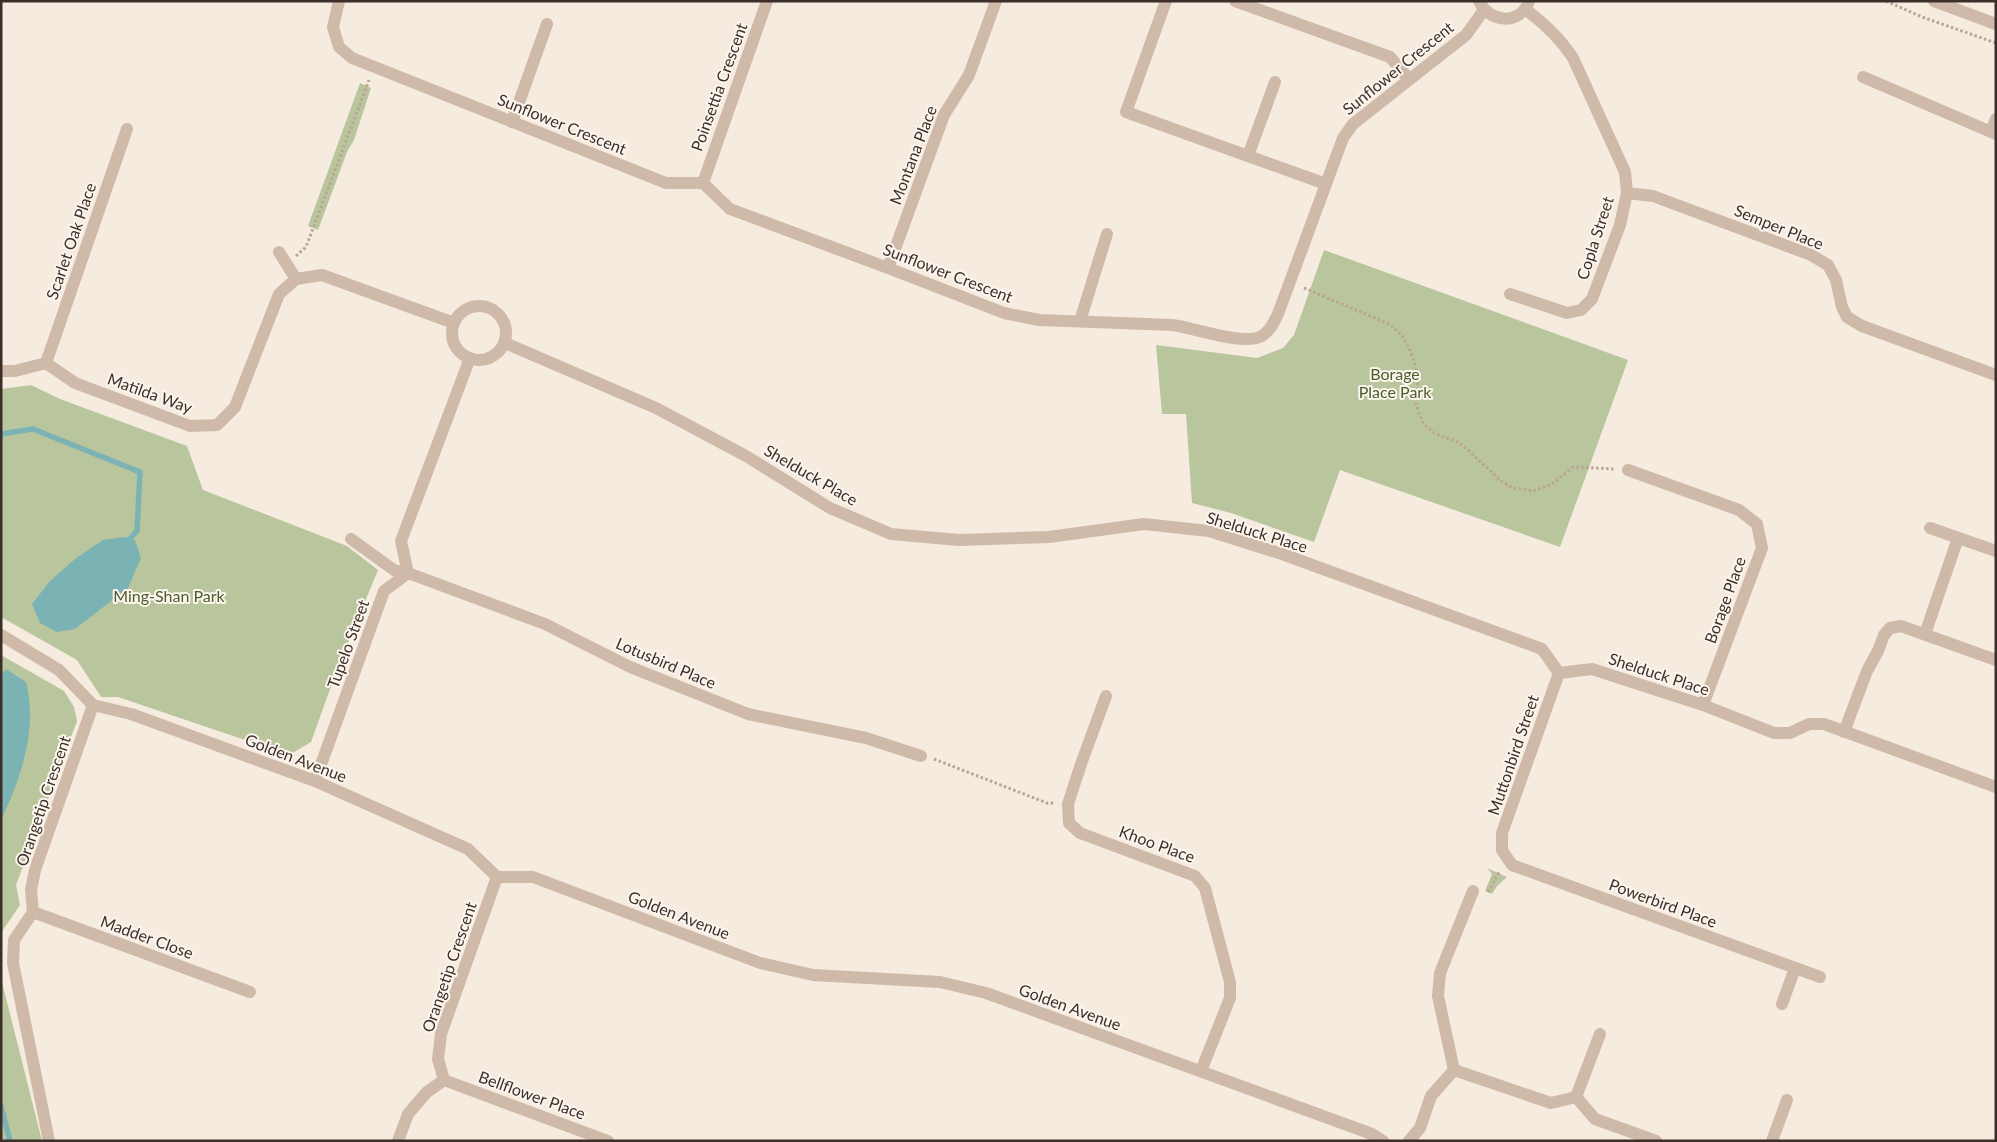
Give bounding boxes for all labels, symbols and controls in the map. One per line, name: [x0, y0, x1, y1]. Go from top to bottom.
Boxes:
street label: Sunflower Crescent: [1338, 17, 1457, 118]
street label: Poinsettia Crescent: [686, 20, 751, 154]
street label: Sunflower Crescent: [495, 89, 630, 158]
street label: Montana Place: [885, 103, 940, 207]
street label: Scarlet Oak Place: [42, 180, 99, 302]
street label: Copla Street: [1572, 194, 1617, 282]
street label: Semper Place: [1732, 200, 1827, 253]
street label: Sunflower Crescent: [881, 239, 1016, 306]
park label: Borage Place Park: [1359, 364, 1432, 401]
street label: Matilda Way: [105, 368, 196, 417]
street label: Shelduck Place: [761, 440, 861, 509]
street label: Shelduck Place: [1204, 507, 1310, 556]
street label: Borage Place: [1700, 554, 1749, 646]
park label: Ming-Shan Park: [113, 586, 226, 605]
street label: Tupelo Street: [323, 597, 372, 691]
street label: Lotusbird Place: [613, 633, 719, 692]
street label: Shelduck Place: [1606, 648, 1712, 699]
street label: Muttonbird Street: [1483, 692, 1542, 818]
street label: Golden Avenue: [243, 729, 350, 786]
street label: Orangetip Crescent: [11, 733, 74, 869]
street label: Khoo Place: [1117, 821, 1198, 866]
street label: Powerbird Place: [1607, 874, 1720, 931]
street label: Golden Avenue: [626, 886, 733, 943]
street label: Orangetip Crescent: [417, 899, 480, 1035]
street label: Madder Close: [98, 911, 196, 962]
street label: Golden Avenue: [1017, 979, 1124, 1034]
street label: Bellflower Place: [476, 1066, 588, 1123]

